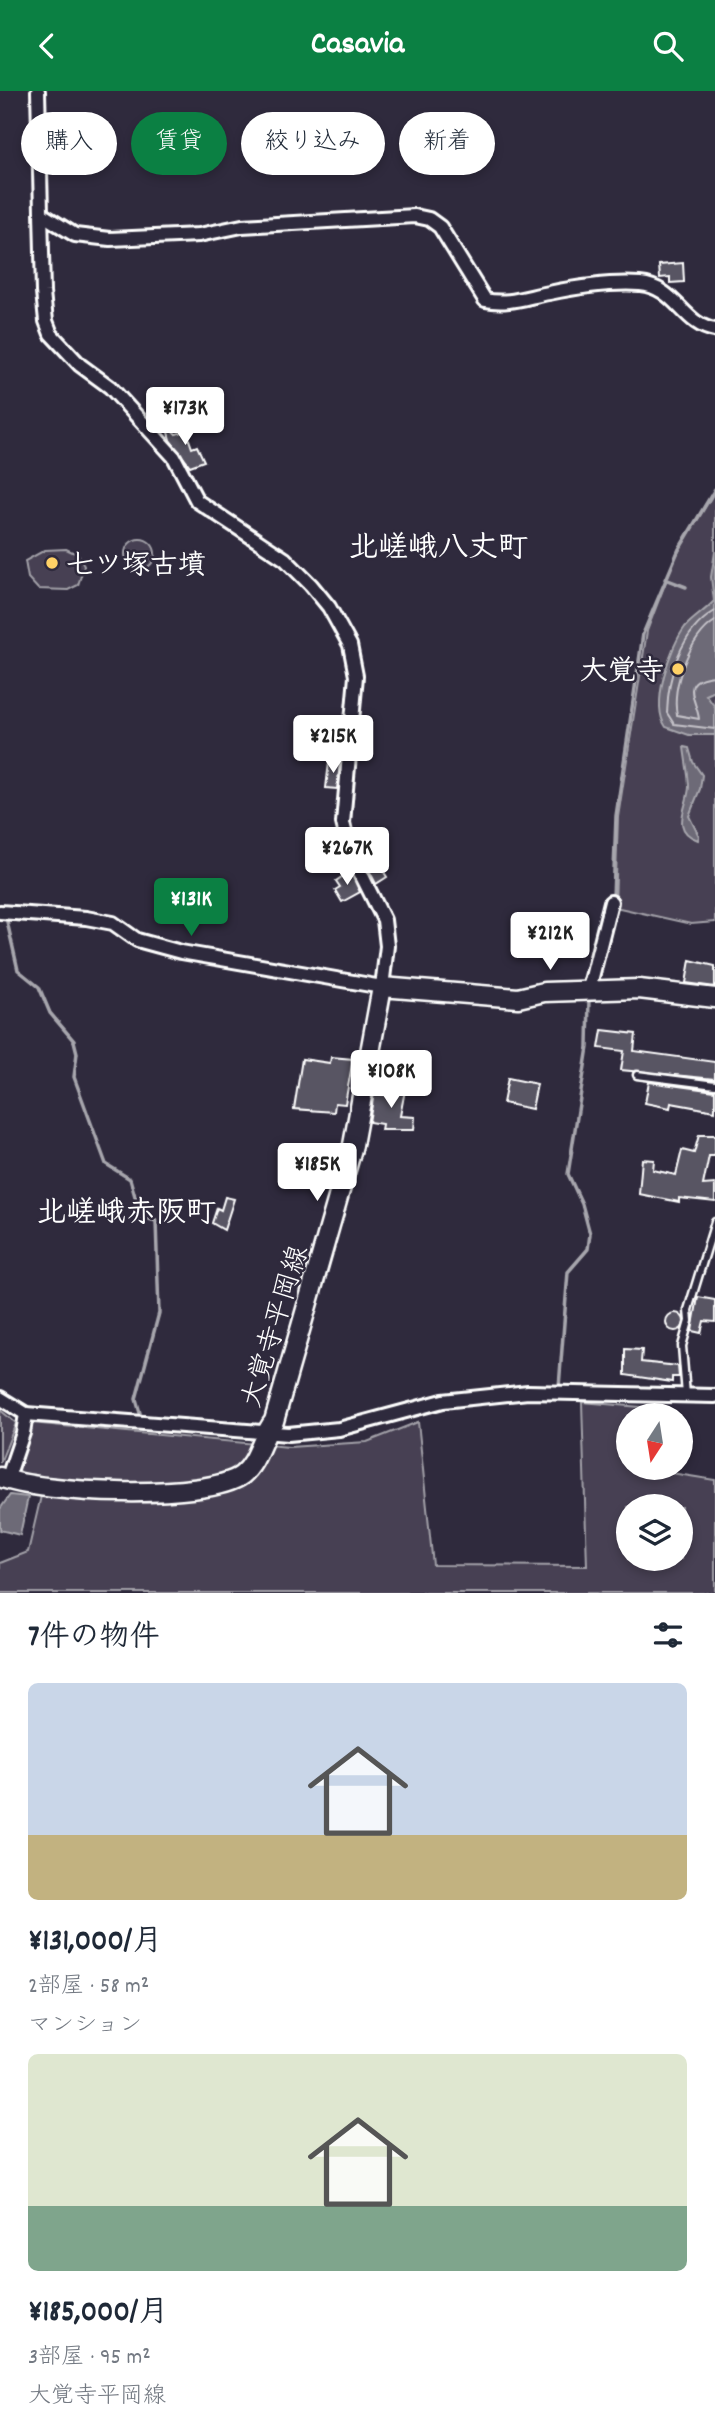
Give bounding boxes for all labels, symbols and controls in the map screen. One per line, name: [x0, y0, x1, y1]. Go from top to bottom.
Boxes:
text: Casavia: [311, 23, 404, 69]
icon: back: [28, 27, 66, 65]
icon: search: [649, 27, 687, 65]
chip: 購入: [21, 112, 117, 175]
chip: 賃貸: [131, 112, 227, 175]
chip: 絞り込み: [241, 112, 385, 175]
chip: 新着: [399, 112, 495, 175]
pin: ¥173K: [136, 387, 234, 447]
text: ¥173K: [162, 393, 208, 426]
district label: 北嵯峨八丈町: [348, 529, 528, 572]
place label: 七ツ塚古墳: [66, 548, 206, 588]
marker: 七ツ塚古墳: [44, 555, 60, 571]
place label: 大覚寺: [580, 654, 664, 694]
marker: 大覚寺: [670, 661, 686, 677]
pin: ¥215K: [284, 715, 382, 775]
text: ¥215K: [309, 721, 357, 754]
pin: ¥267K: [298, 827, 396, 887]
text: ¥267K: [321, 833, 373, 866]
pin: ¥131K: [142, 879, 240, 938]
text: ¥131K: [170, 884, 212, 917]
pin: ¥212K: [501, 913, 599, 972]
text: ¥212K: [527, 918, 573, 951]
pin: ¥108K: [342, 1051, 440, 1110]
text: ¥108K: [367, 1056, 415, 1089]
pin: ¥185K: [268, 1143, 366, 1203]
text: ¥185K: [294, 1149, 340, 1182]
district label: 北嵯峨赤阪町: [36, 1194, 216, 1237]
street label: 大覚寺平岡線: [234, 1241, 321, 1414]
north arrow: [616, 1403, 693, 1481]
map controls: [616, 1403, 693, 1571]
button: layers: [616, 1494, 693, 1571]
icon: filters: [649, 1616, 687, 1654]
text: 7件の物件: [28, 1618, 160, 1661]
icon: home: [295, 1728, 421, 1854]
text: ¥131,000/月: [28, 1922, 162, 1965]
text: 2部屋 · 58 m²: [28, 1971, 149, 2004]
text: マンション: [28, 2010, 142, 2043]
icon: home: [295, 2099, 421, 2225]
text: ¥185,000/月: [28, 2293, 168, 2336]
text: 3部屋 · 95 m²: [28, 2342, 151, 2375]
text: 大覚寺平岡線: [28, 2381, 166, 2414]

